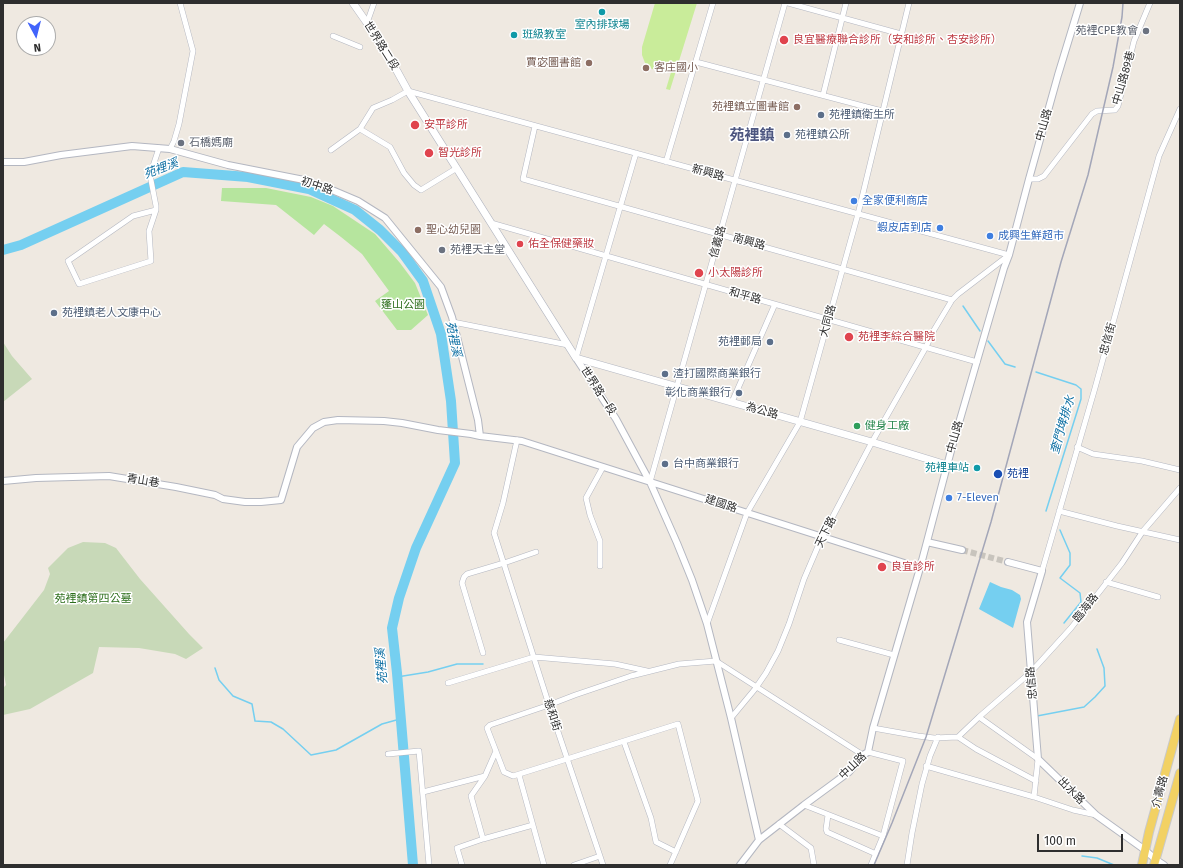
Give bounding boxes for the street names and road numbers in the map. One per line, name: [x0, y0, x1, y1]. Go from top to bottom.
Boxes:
street label: 世界路二段: [361, 19, 401, 73]
street label: 中山路89巷: [1110, 49, 1138, 107]
street label: 中山路: [1033, 107, 1055, 143]
street label: 新興路: [690, 162, 726, 184]
street label: 初中路: [299, 175, 335, 197]
street label: 信義路: [707, 224, 729, 260]
street label: 南興路: [731, 231, 767, 253]
street label: 和平路: [727, 285, 763, 307]
street label: 大同路: [817, 303, 839, 339]
street label: 忠信街: [1097, 321, 1119, 357]
street label: 世界路一段: [577, 364, 619, 418]
street label: 為公路: [744, 400, 780, 422]
street label: 中山路: [944, 419, 966, 455]
street label: 青山巷: [126, 472, 160, 490]
street label: 建國路: [703, 493, 739, 515]
street label: 天下路: [813, 514, 839, 550]
street label: 臨海路: [1071, 591, 1101, 625]
street label: 忠信路: [1024, 666, 1040, 700]
street label: 慈和街: [541, 697, 563, 733]
street label: 中山路: [837, 750, 869, 782]
street label: 介壽路: [1149, 774, 1171, 810]
street label: 出水路: [1055, 775, 1087, 807]

